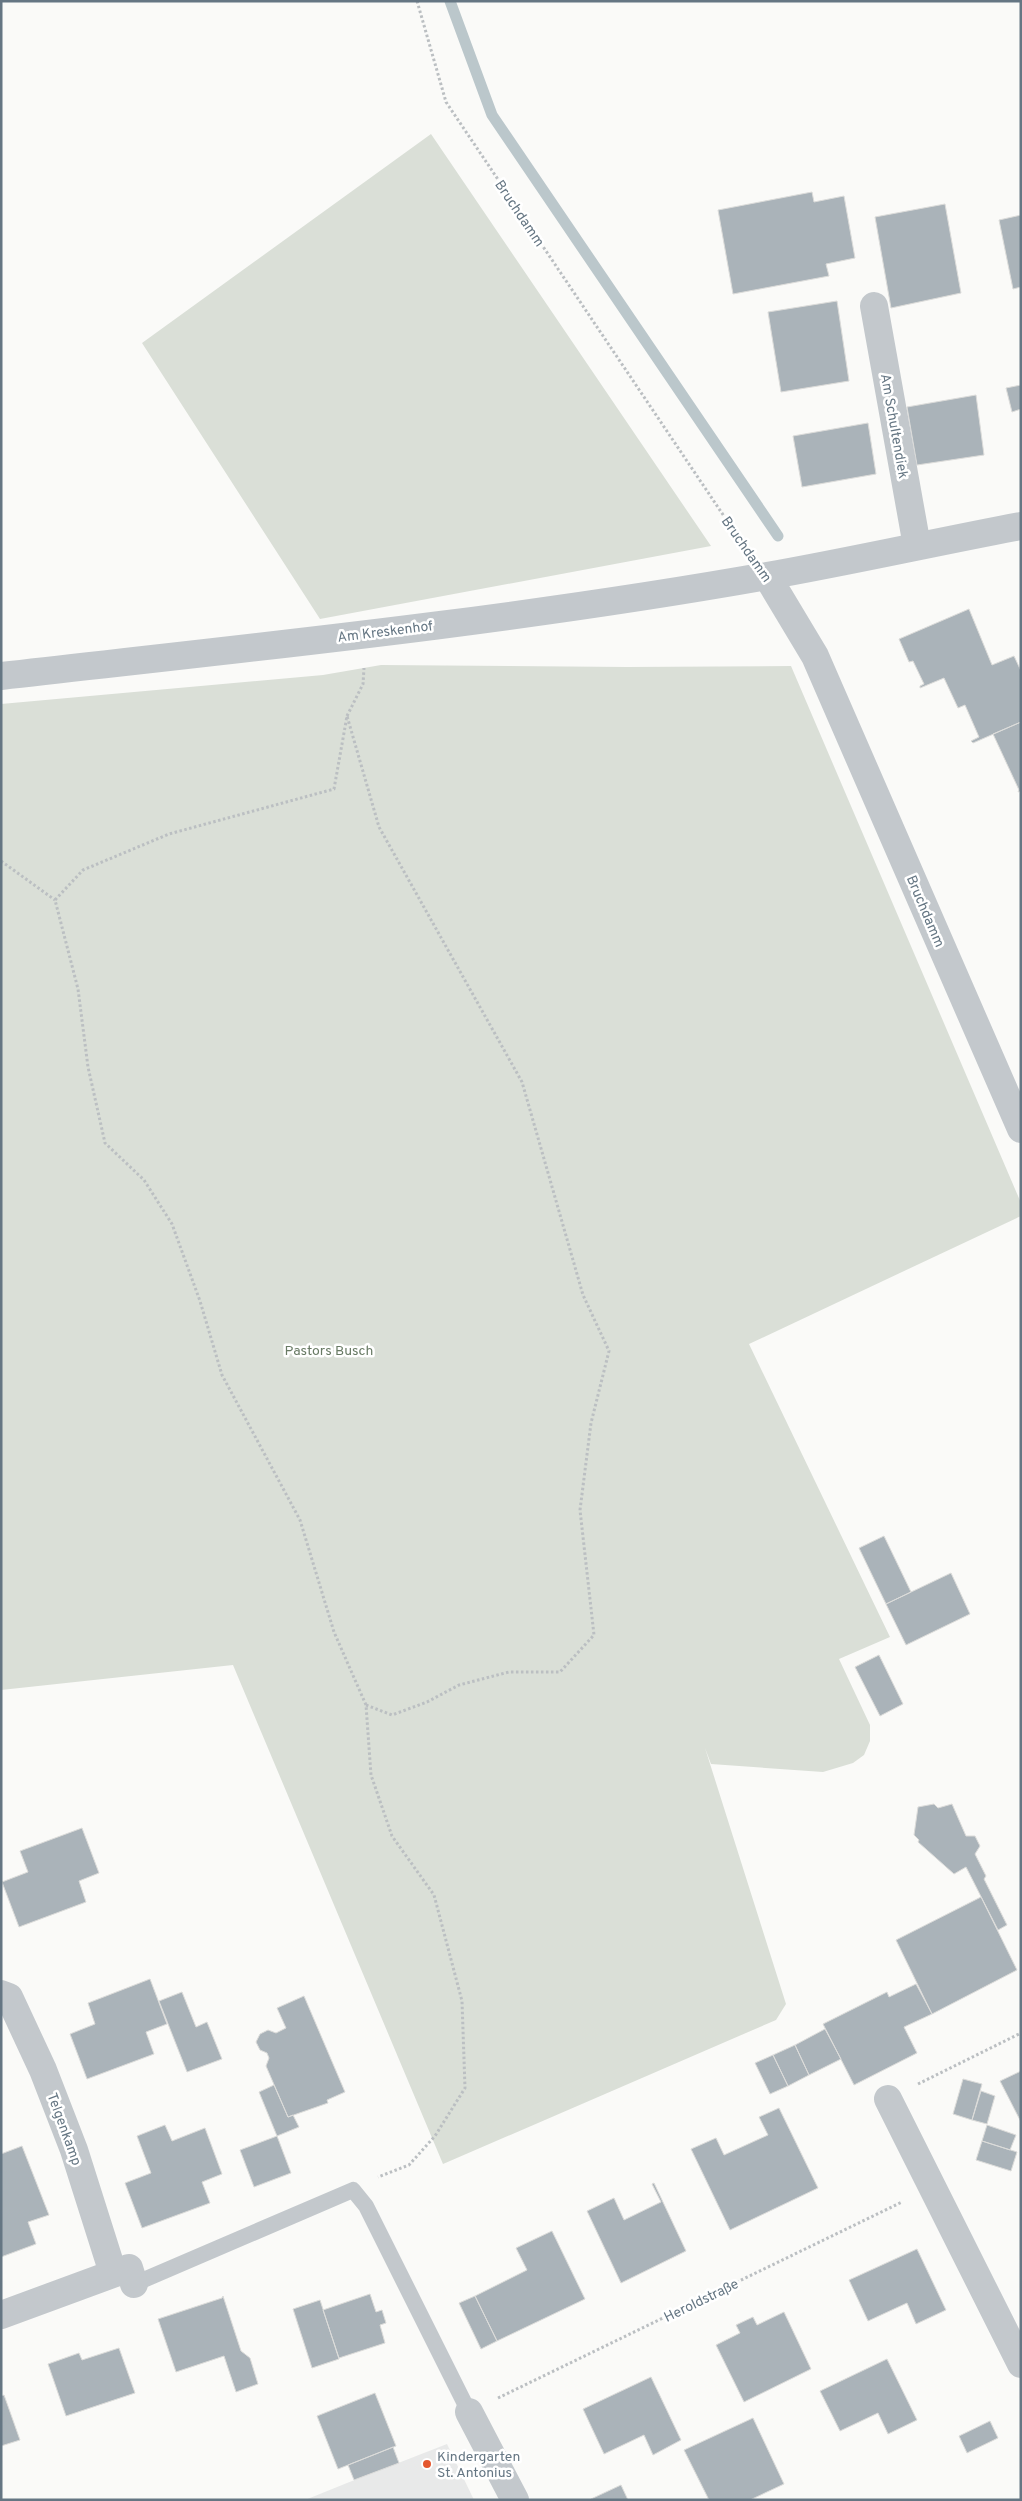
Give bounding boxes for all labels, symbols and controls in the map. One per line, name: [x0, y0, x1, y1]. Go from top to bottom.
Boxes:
street label: Bruchdamm: [490, 177, 547, 250]
street label: Am Schultendiek: [876, 372, 911, 480]
street label: Bruchdamm: [717, 514, 775, 586]
street label: Am Kreskenhof: [337, 618, 434, 647]
street label: Bruchdamm: [902, 873, 947, 950]
park label: Pastors Busch: [285, 1343, 373, 1360]
street label: Telgenkamp: [43, 2091, 85, 2168]
street label: Heroldstraße: [662, 2276, 742, 2327]
place label: Kindergarten St. Antonius: [437, 2449, 520, 2482]
marker: Kindergarten St. Antonius: [421, 2458, 433, 2470]

